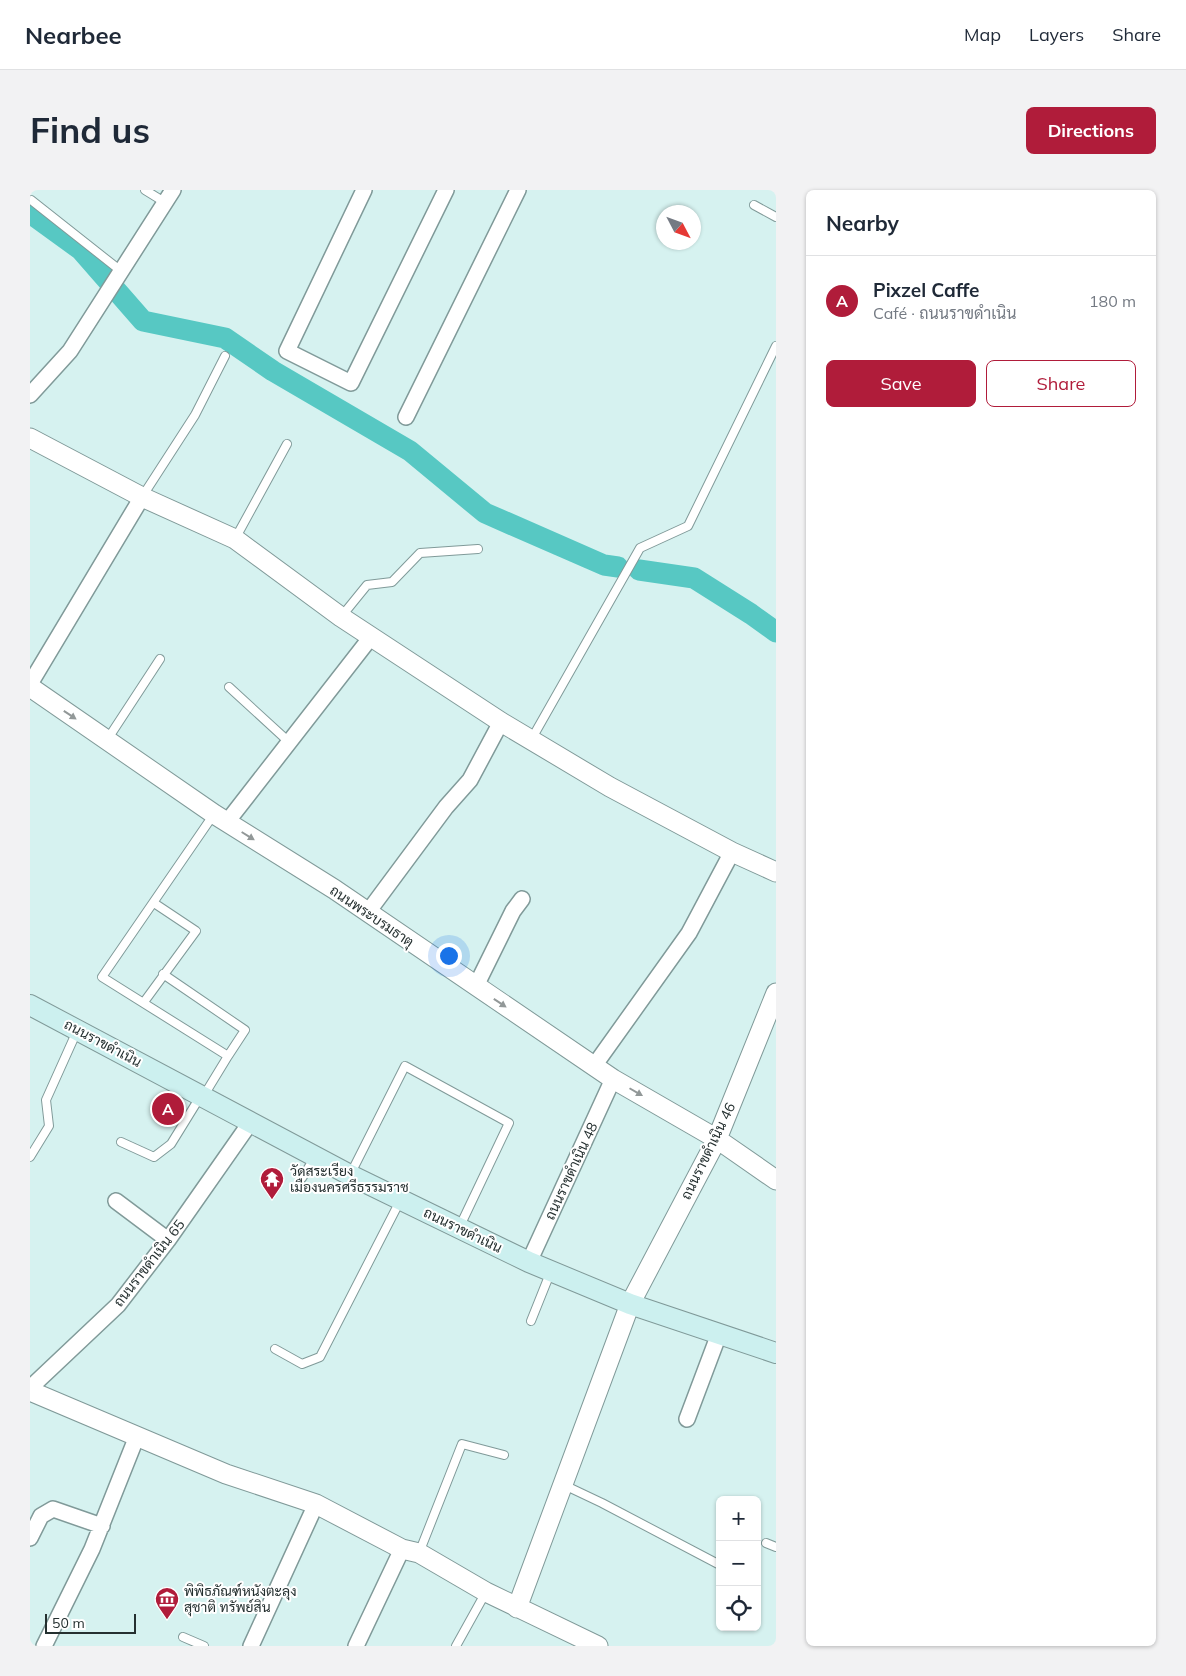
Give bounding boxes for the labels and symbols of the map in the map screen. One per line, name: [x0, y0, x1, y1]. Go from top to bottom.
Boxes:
north arrow: [656, 205, 701, 250]
one-way arrow: [63, 710, 77, 720]
one-way arrow: [242, 831, 255, 840]
street label: ถนนพระบรมธาตุ: [326, 881, 417, 952]
your location: [436, 943, 462, 969]
one-way arrow: [494, 998, 507, 1007]
street label: ถนนราขดำเนิน: [61, 1015, 145, 1071]
one-way arrow: [629, 1088, 642, 1097]
pin: A: [152, 1090, 184, 1128]
street label: ถนนราขดำเนิน 46: [677, 1100, 739, 1202]
street label: ถนนราขดำเนิน 48: [541, 1119, 601, 1223]
place label: วัดสระเรียง เมืองนครศรีธรรมราช: [290, 1162, 409, 1196]
temple icon: วัดสระเรียง เมืองนครศรีธรรมราช: [259, 1166, 285, 1200]
street label: ถนนราขดำเนิน: [421, 1203, 505, 1257]
street label: ถนนราขดำเนิน 65: [109, 1216, 189, 1310]
place label: พิพิธภัณฑ์หนังตะลุง สุชาติ ทรัพย์สิน: [184, 1582, 297, 1617]
museum icon: พิพิธภัณฑ์หนังตะลุง สุชาติ ทรัพย์สิน: [154, 1586, 180, 1620]
scale bar: [45, 1611, 136, 1634]

